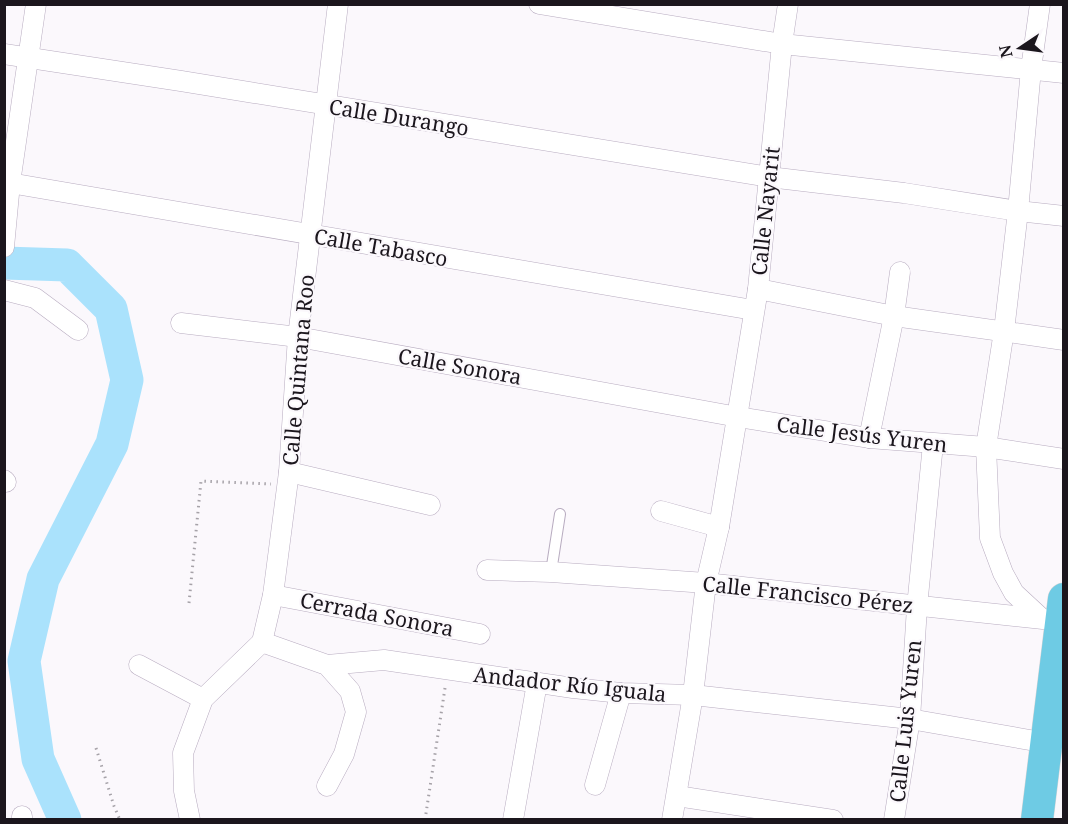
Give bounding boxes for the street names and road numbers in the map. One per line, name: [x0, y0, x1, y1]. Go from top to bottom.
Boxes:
street label: Calle Durango: [327, 92, 471, 142]
street label: Calle Nayarit: [744, 145, 786, 277]
street label: Calle Tabasco: [312, 221, 450, 273]
street label: Calle Quintana Roo: [276, 273, 320, 467]
street label: Calle Sonora: [396, 341, 524, 391]
street label: Calle Jesús Yuren: [775, 410, 949, 458]
street label: Calle Francisco Pérez: [701, 569, 915, 619]
street label: Cerrada Sonora: [298, 585, 456, 643]
street label: Calle Luis Yuren: [883, 638, 927, 804]
street label: Andador Río Iguala: [472, 660, 668, 708]

